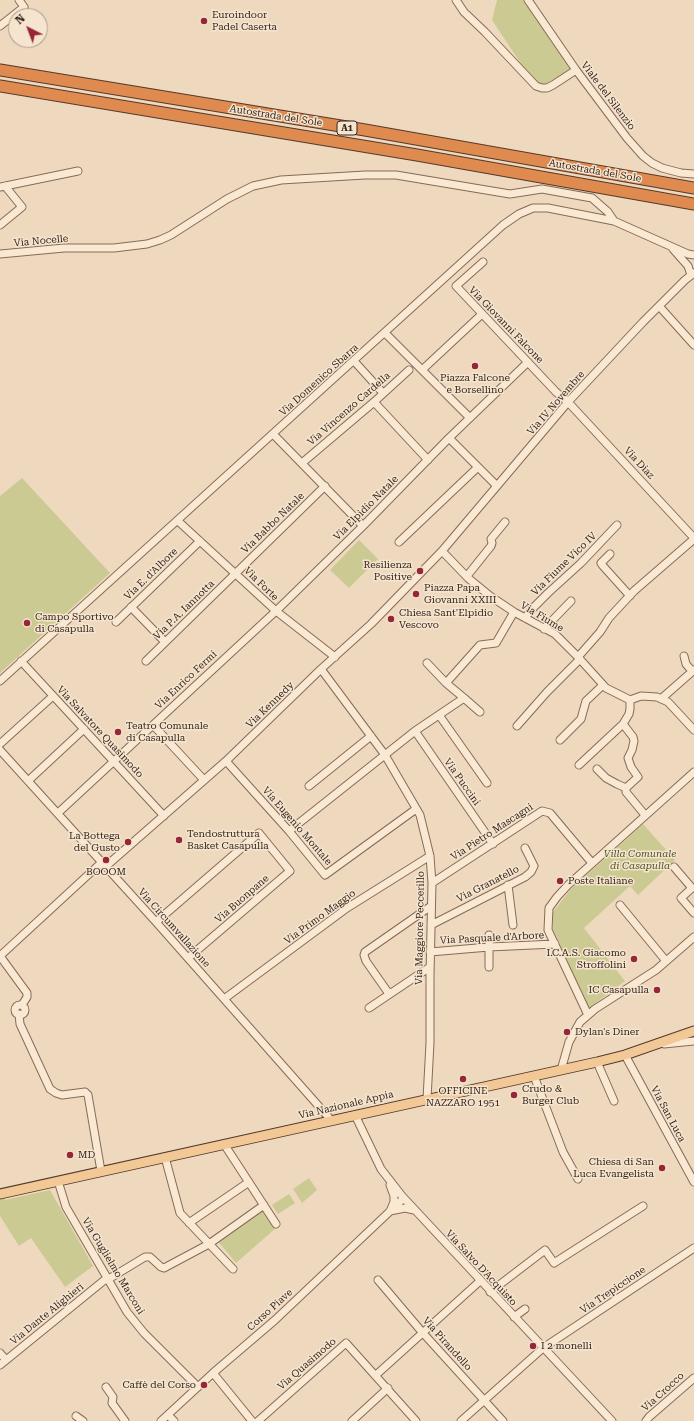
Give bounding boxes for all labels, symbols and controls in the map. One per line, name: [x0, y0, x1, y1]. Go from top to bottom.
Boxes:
north arrow: [8, 8, 48, 48]
place label: Euroindoor Padel Caserta: [212, 9, 277, 32]
text: N: [13, 12, 28, 27]
marker: Euroindoor Padel Caserta: [199, 16, 209, 26]
street label: Viale del Silenzio: [578, 59, 638, 133]
street label: Autostrada del Sole: [229, 103, 323, 129]
road number: A1: [337, 121, 357, 135]
street label: Autostrada del Sole: [548, 157, 642, 185]
street label: Via Nocelle: [13, 233, 69, 249]
street label: Via Giovanni Falcone: [466, 284, 546, 366]
street label: Via Domenico Sbarra: [277, 341, 361, 419]
marker: Piazza Falcone e Borsellino: [470, 361, 480, 371]
street label: Via IV Novembre: [525, 368, 587, 438]
street label: Via Vincenzo Cardella: [305, 370, 393, 448]
place label: Piazza Falcone e Borsellino: [440, 372, 510, 396]
street label: Via Diaz: [621, 445, 657, 481]
street label: Via Elpidio Natale: [331, 473, 401, 543]
street label: Via Babbo Natale: [239, 490, 307, 556]
street label: Via Fiume Vico IV: [529, 530, 599, 598]
street label: Via E. d'Albore: [122, 546, 180, 602]
place label: Resilienza Positive: [363, 559, 412, 582]
street label: Via Forte: [241, 565, 281, 603]
marker: Resilienza Positive: [415, 566, 425, 576]
street label: Via P.A. Iannotta: [151, 578, 217, 642]
place label: Piazza Papa Giovanni XXIII: [424, 582, 497, 606]
marker: Piazza Papa Giovanni XXIII: [411, 589, 421, 599]
street label: Via Fiume: [518, 599, 566, 635]
place label: Chiesa Sant'Elpidio Vescovo: [399, 607, 493, 630]
place label: Campo Sportivo di Casapulla: [35, 611, 114, 634]
marker: Chiesa Sant'Elpidio Vescovo: [386, 614, 396, 624]
marker: Campo Sportivo di Casapulla: [22, 618, 32, 628]
street label: Via Enrico Fermi: [153, 648, 219, 712]
street label: Via Kennedy: [244, 679, 296, 731]
street label: Via Salvatore Quasimodo: [54, 684, 146, 780]
place label: Teatro Comunale di Casapulla: [126, 720, 208, 744]
marker: Teatro Comunale di Casapulla: [113, 727, 123, 737]
street label: Via Puccini: [441, 756, 483, 808]
street label: Via Eugenio Montale: [260, 784, 334, 868]
street label: Via Pietro Mascagni: [449, 801, 535, 863]
place label: Tendostruttura Basket Casapulla: [187, 828, 269, 852]
place label: La Bottega del Gusto: [69, 830, 120, 854]
marker: Tendostruttura Basket Casapulla: [174, 835, 184, 845]
marker: La Bottega del Gusto: [123, 837, 133, 847]
park label: Villa Comunale di Casapulla: [604, 848, 676, 872]
marker: BOOOM: [101, 855, 111, 865]
street label: Via Granatello: [455, 863, 521, 905]
place label: BOOOM: [86, 866, 126, 878]
street label: Via Maggiore Peccerillo: [413, 871, 427, 985]
street label: Via Buonpane: [213, 872, 271, 926]
place label: Poste Italiane: [568, 875, 633, 887]
marker: Poste Italiane: [555, 876, 565, 886]
street label: Via Circumvallazione: [135, 886, 213, 970]
street label: Via Primo Maggio: [282, 887, 358, 947]
street label: Via Pasquale d'Arbore: [440, 929, 544, 947]
place label: I.C.A.S. Giacomo Stroffolini: [546, 947, 626, 970]
marker: I.C.A.S. Giacomo Stroffolini: [629, 954, 639, 964]
place label: IC Casapulla: [588, 984, 649, 996]
marker: IC Casapulla: [652, 985, 662, 995]
place label: Dylan's Diner: [575, 1026, 639, 1038]
marker: Dylan's Diner: [562, 1027, 572, 1037]
marker: OFFICINE NAZZARO 1951: [458, 1074, 468, 1084]
place label: Crudo & Burger Club: [522, 1083, 579, 1106]
street label: Via San Luca: [648, 1084, 688, 1144]
place label: OFFICINE NAZZARO 1951: [426, 1085, 500, 1108]
street label: Via Nazionale Appia: [297, 1088, 395, 1122]
marker: Crudo & Burger Club: [509, 1090, 519, 1100]
place label: MD: [78, 1149, 95, 1161]
marker: MD: [65, 1150, 75, 1160]
place label: Chiesa di San Luca Evangelista: [573, 1156, 654, 1180]
marker: Chiesa di San Luca Evangelista: [657, 1163, 667, 1173]
street label: Via Guglielmo Marconi: [79, 1215, 147, 1317]
street label: Via Salvo D'Acquisto: [443, 1228, 519, 1308]
street label: Via Trepiccione: [578, 1264, 648, 1316]
street label: Via Dante Alighieri: [8, 1281, 86, 1347]
street label: Corso Piave: [245, 1287, 295, 1333]
street label: Via Pirandello: [420, 1315, 474, 1373]
street label: Via Quasimodo: [275, 1335, 339, 1393]
place label: I 2 monelli: [541, 1340, 592, 1352]
marker: I 2 monelli: [528, 1341, 538, 1351]
street label: Via Crocco: [639, 1370, 687, 1414]
place label: Caffè del Corso: [122, 1379, 196, 1391]
marker: Caffè del Corso: [199, 1380, 209, 1390]

